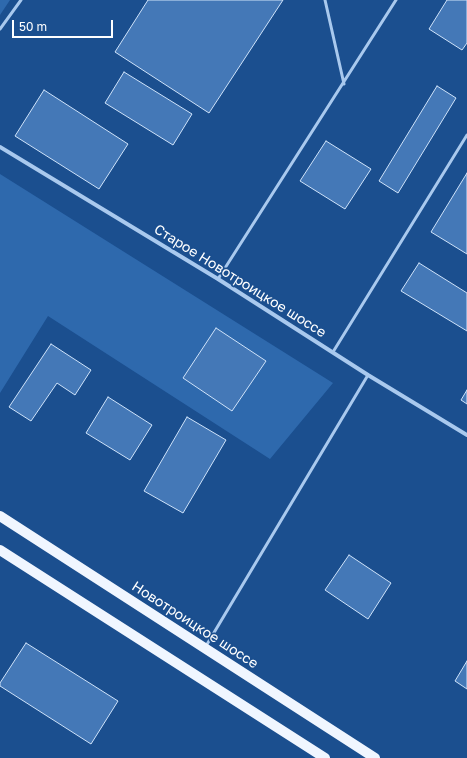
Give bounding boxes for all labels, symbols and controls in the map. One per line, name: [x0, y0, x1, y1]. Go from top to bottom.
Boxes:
scale bar: [14, 12, 115, 38]
text: 50 m: [19, 19, 47, 34]
street label: Старое Новотроицкое шоссе: [151, 221, 329, 341]
street label: Новотроицкое шоссе: [129, 578, 261, 672]

